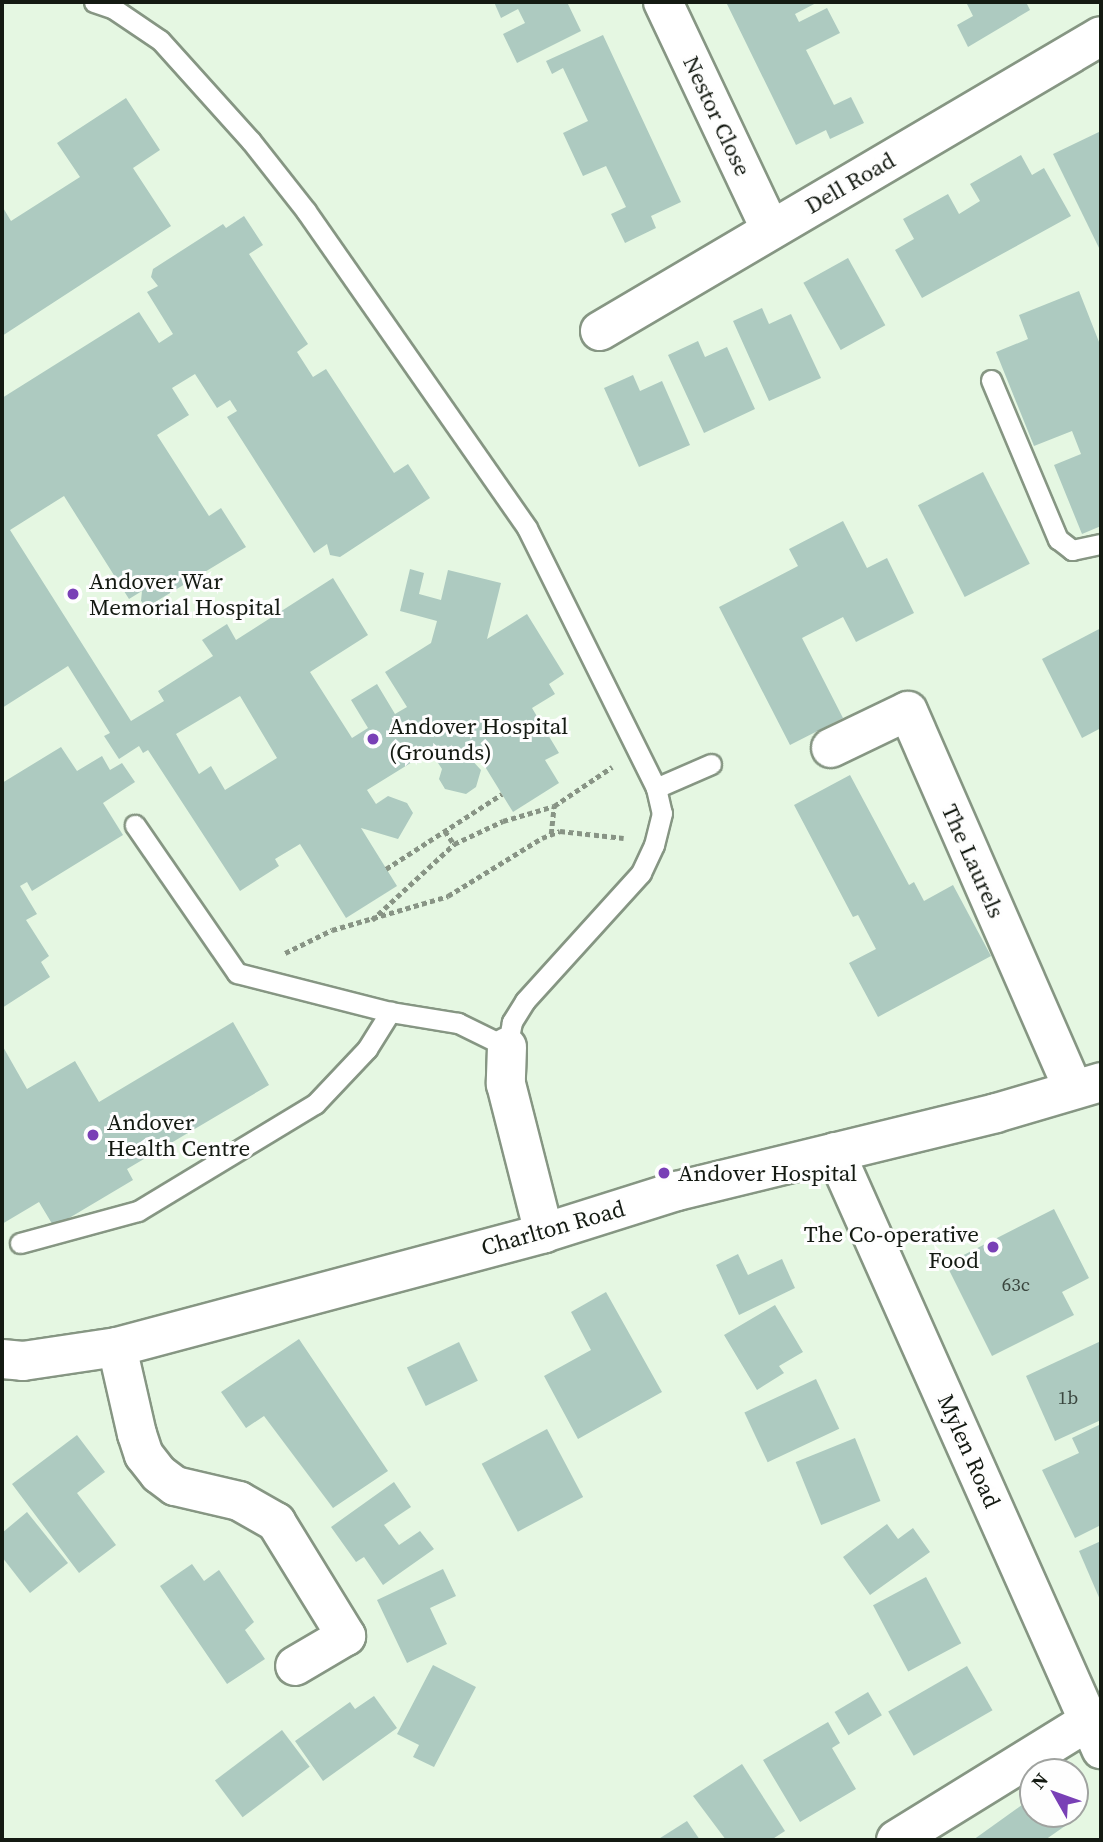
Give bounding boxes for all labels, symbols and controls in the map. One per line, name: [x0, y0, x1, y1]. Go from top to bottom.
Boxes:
street label: Nestor Close: [677, 52, 757, 180]
street label: Dell Road: [800, 146, 900, 220]
place label: Andover War Memorial Hospital: [89, 567, 281, 621]
marker: Andover War Memorial Hospital: [63, 584, 83, 604]
place label: Andover Hospital (Grounds): [389, 712, 568, 766]
marker: Andover Hospital (Grounds): [363, 729, 383, 749]
street label: The Laurels: [936, 800, 1010, 922]
place label: Andover Health Centre: [107, 1108, 250, 1162]
marker: Andover Health Centre: [85, 1127, 101, 1143]
place label: Andover Hospital: [678, 1159, 857, 1187]
marker: Andover Hospital: [656, 1165, 672, 1181]
street label: Charlton Road: [478, 1194, 628, 1262]
place label: The Co-operative Food: [804, 1220, 979, 1274]
marker: The Co-operative Food: [985, 1239, 1001, 1255]
house number: 63c: [1002, 1274, 1030, 1296]
house number: 1b: [1058, 1387, 1078, 1409]
street label: Mylen Road: [932, 1390, 1006, 1512]
north arrow: [1019, 1758, 1089, 1828]
text: N: [1025, 1767, 1054, 1794]

